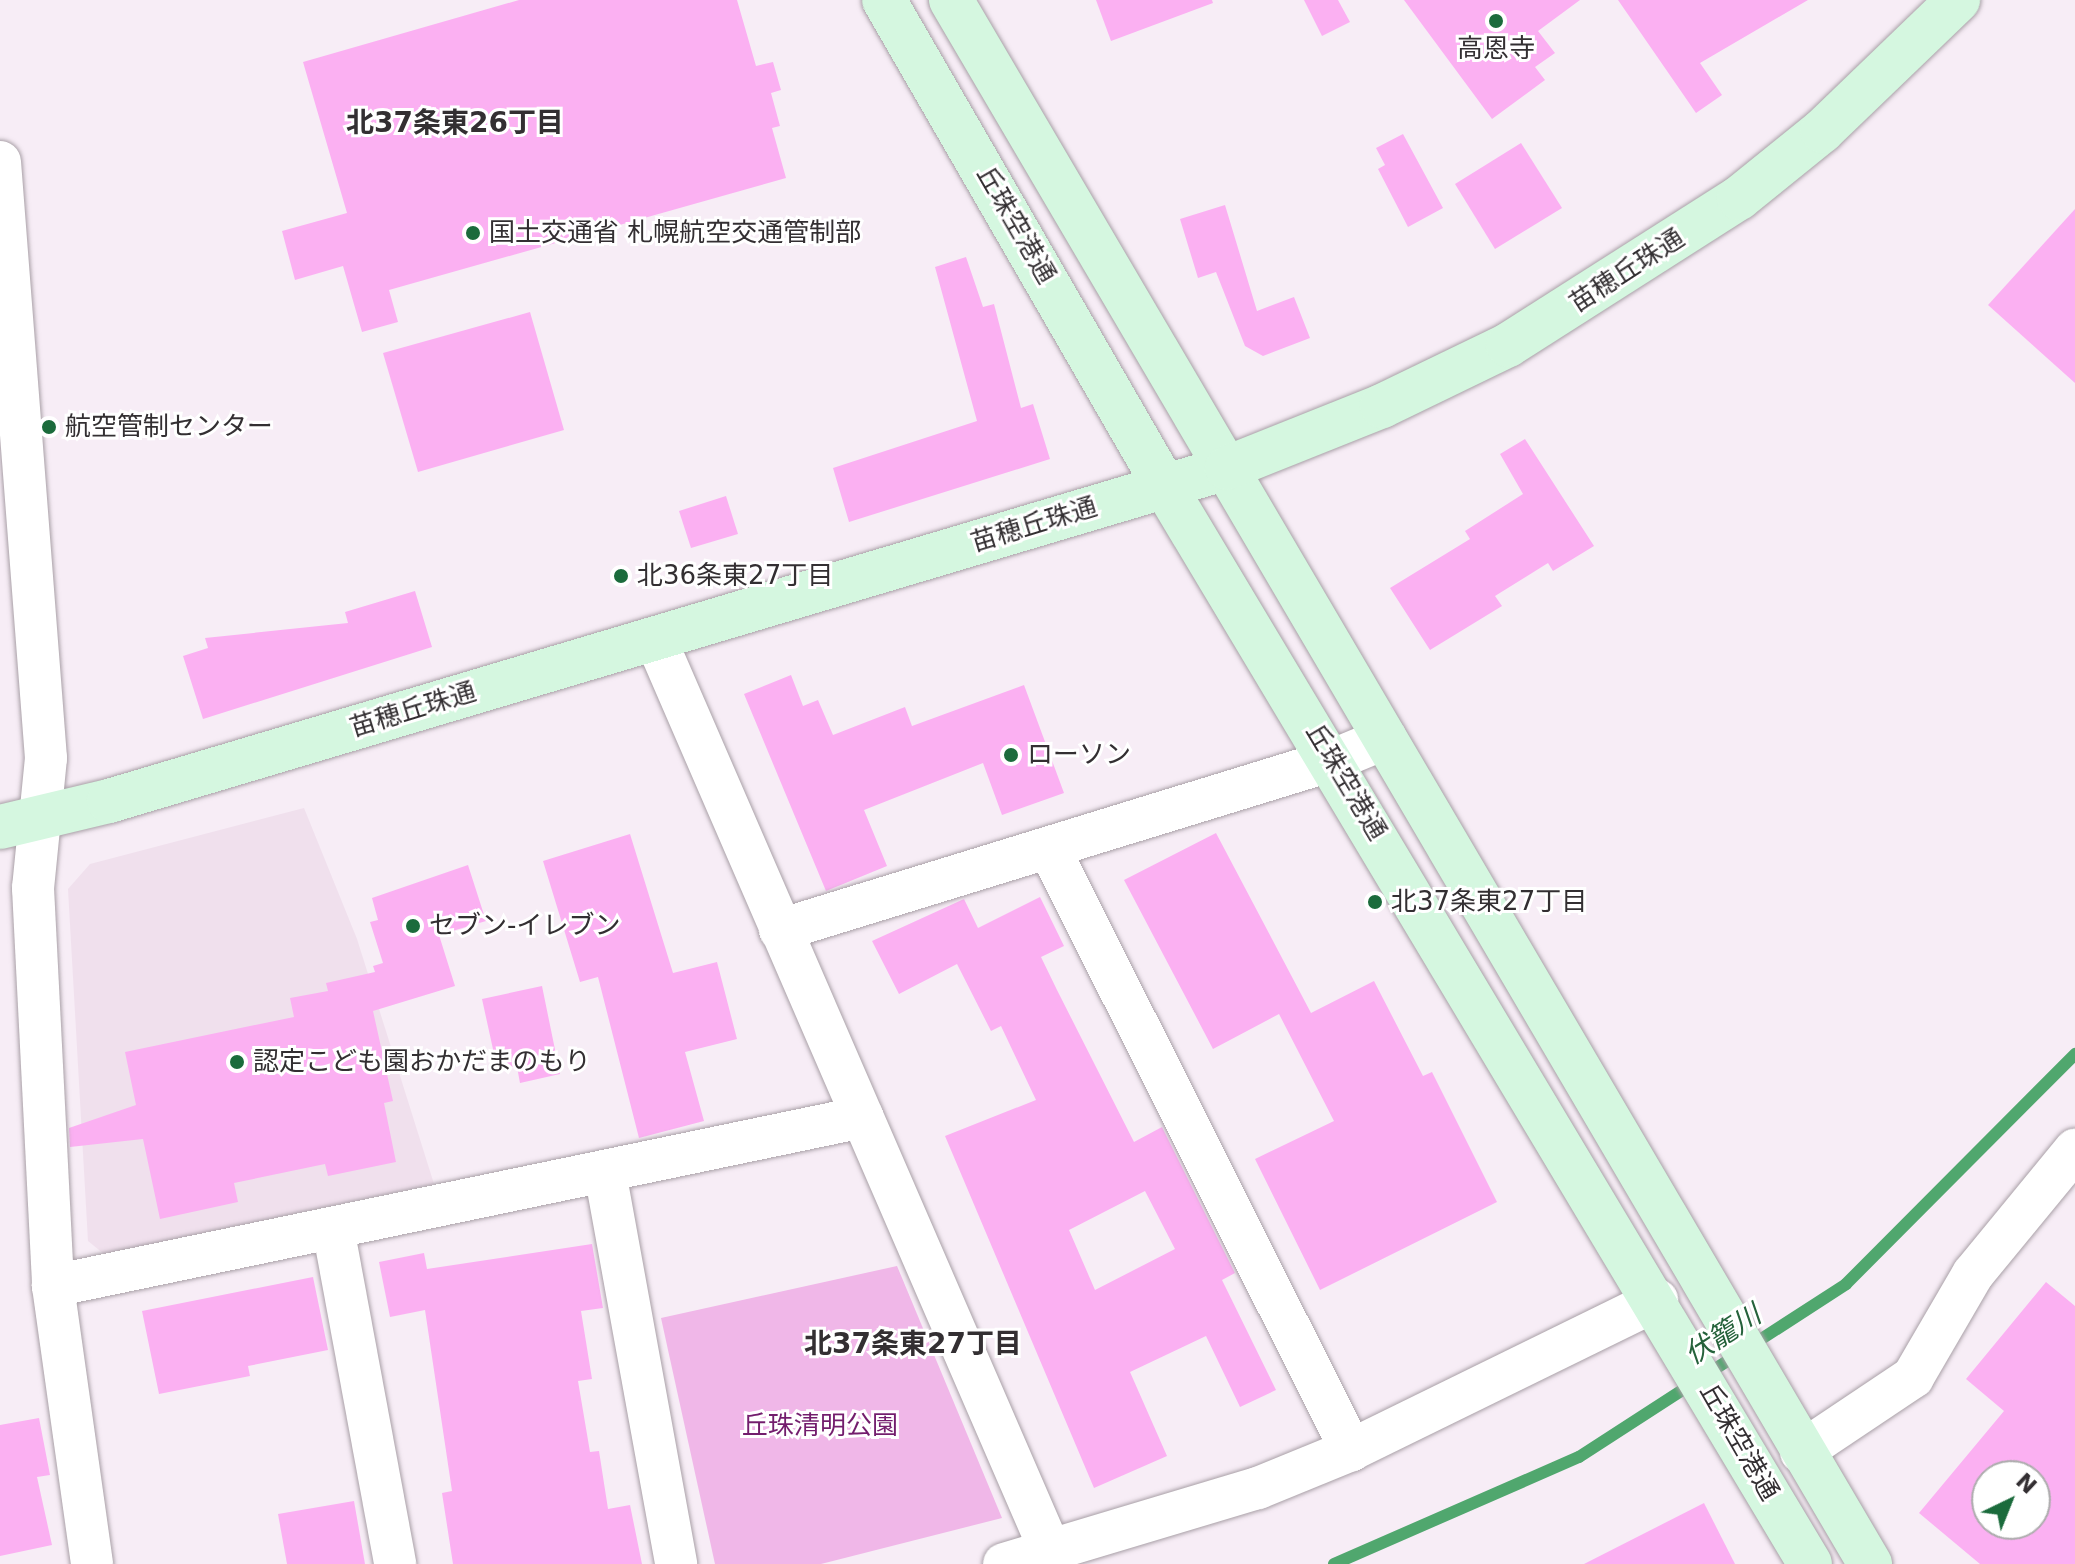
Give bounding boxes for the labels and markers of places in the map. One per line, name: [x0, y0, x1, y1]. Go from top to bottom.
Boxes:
marker: 高恩寺: [1487, 12, 1505, 30]
place label: 高恩寺: [1457, 33, 1535, 65]
place label: 国土交通省 札幌航空交通管制部: [489, 217, 861, 249]
marker: 国土交通省 札幌航空交通管制部: [464, 224, 482, 242]
place label: 航空管制センター: [65, 411, 273, 443]
marker: 航空管制センター: [40, 418, 58, 436]
place label: 北36条東27丁目: [637, 560, 833, 592]
marker: 北36条東27丁目: [612, 567, 630, 585]
place label: ローソン: [1027, 739, 1131, 771]
marker: ローソン: [1002, 746, 1020, 764]
place label: 北37条東27丁目: [1391, 886, 1587, 918]
marker: 北37条東27丁目: [1366, 893, 1384, 911]
place label: セブン-イレブン: [429, 910, 620, 942]
marker: セブン-イレブン: [404, 917, 422, 935]
place label: 認定こども園おかだまのもり: [253, 1046, 591, 1078]
marker: 認定こども園おかだまのもり: [228, 1053, 246, 1071]

